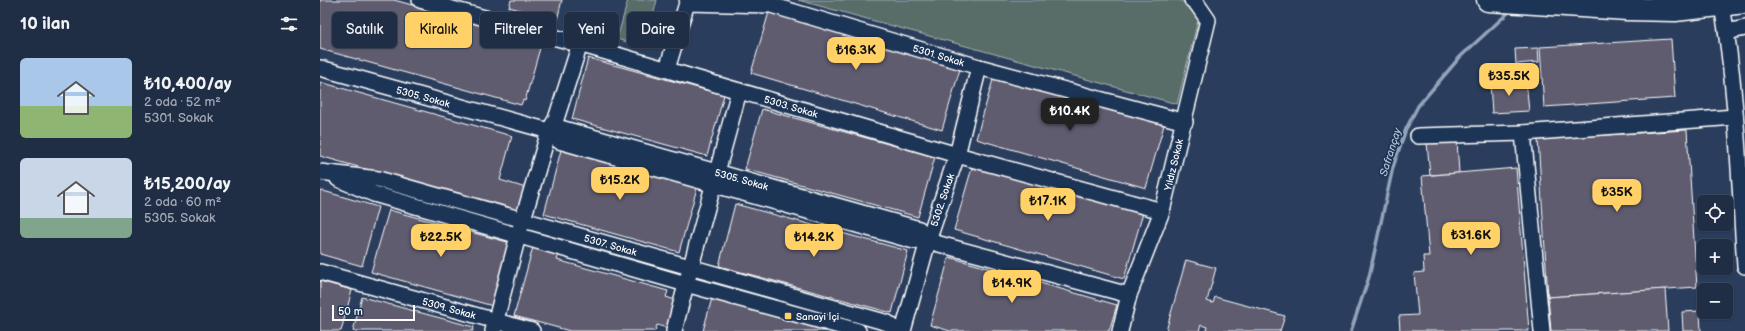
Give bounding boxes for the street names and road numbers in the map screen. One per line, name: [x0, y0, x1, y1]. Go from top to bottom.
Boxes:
street label: 5301. Sokak: [911, 43, 966, 69]
street label: 5305. Sokak: [395, 84, 451, 110]
street label: 5303. Sokak: [763, 94, 819, 121]
street label: Yıldız Sokak: [1162, 138, 1186, 193]
street label: 5305. Sokak: [713, 167, 769, 193]
street label: 5302. Sokak: [928, 172, 957, 228]
street label: 5307. Sokak: [582, 232, 638, 259]
street label: 5309. Sokak: [421, 296, 477, 322]

